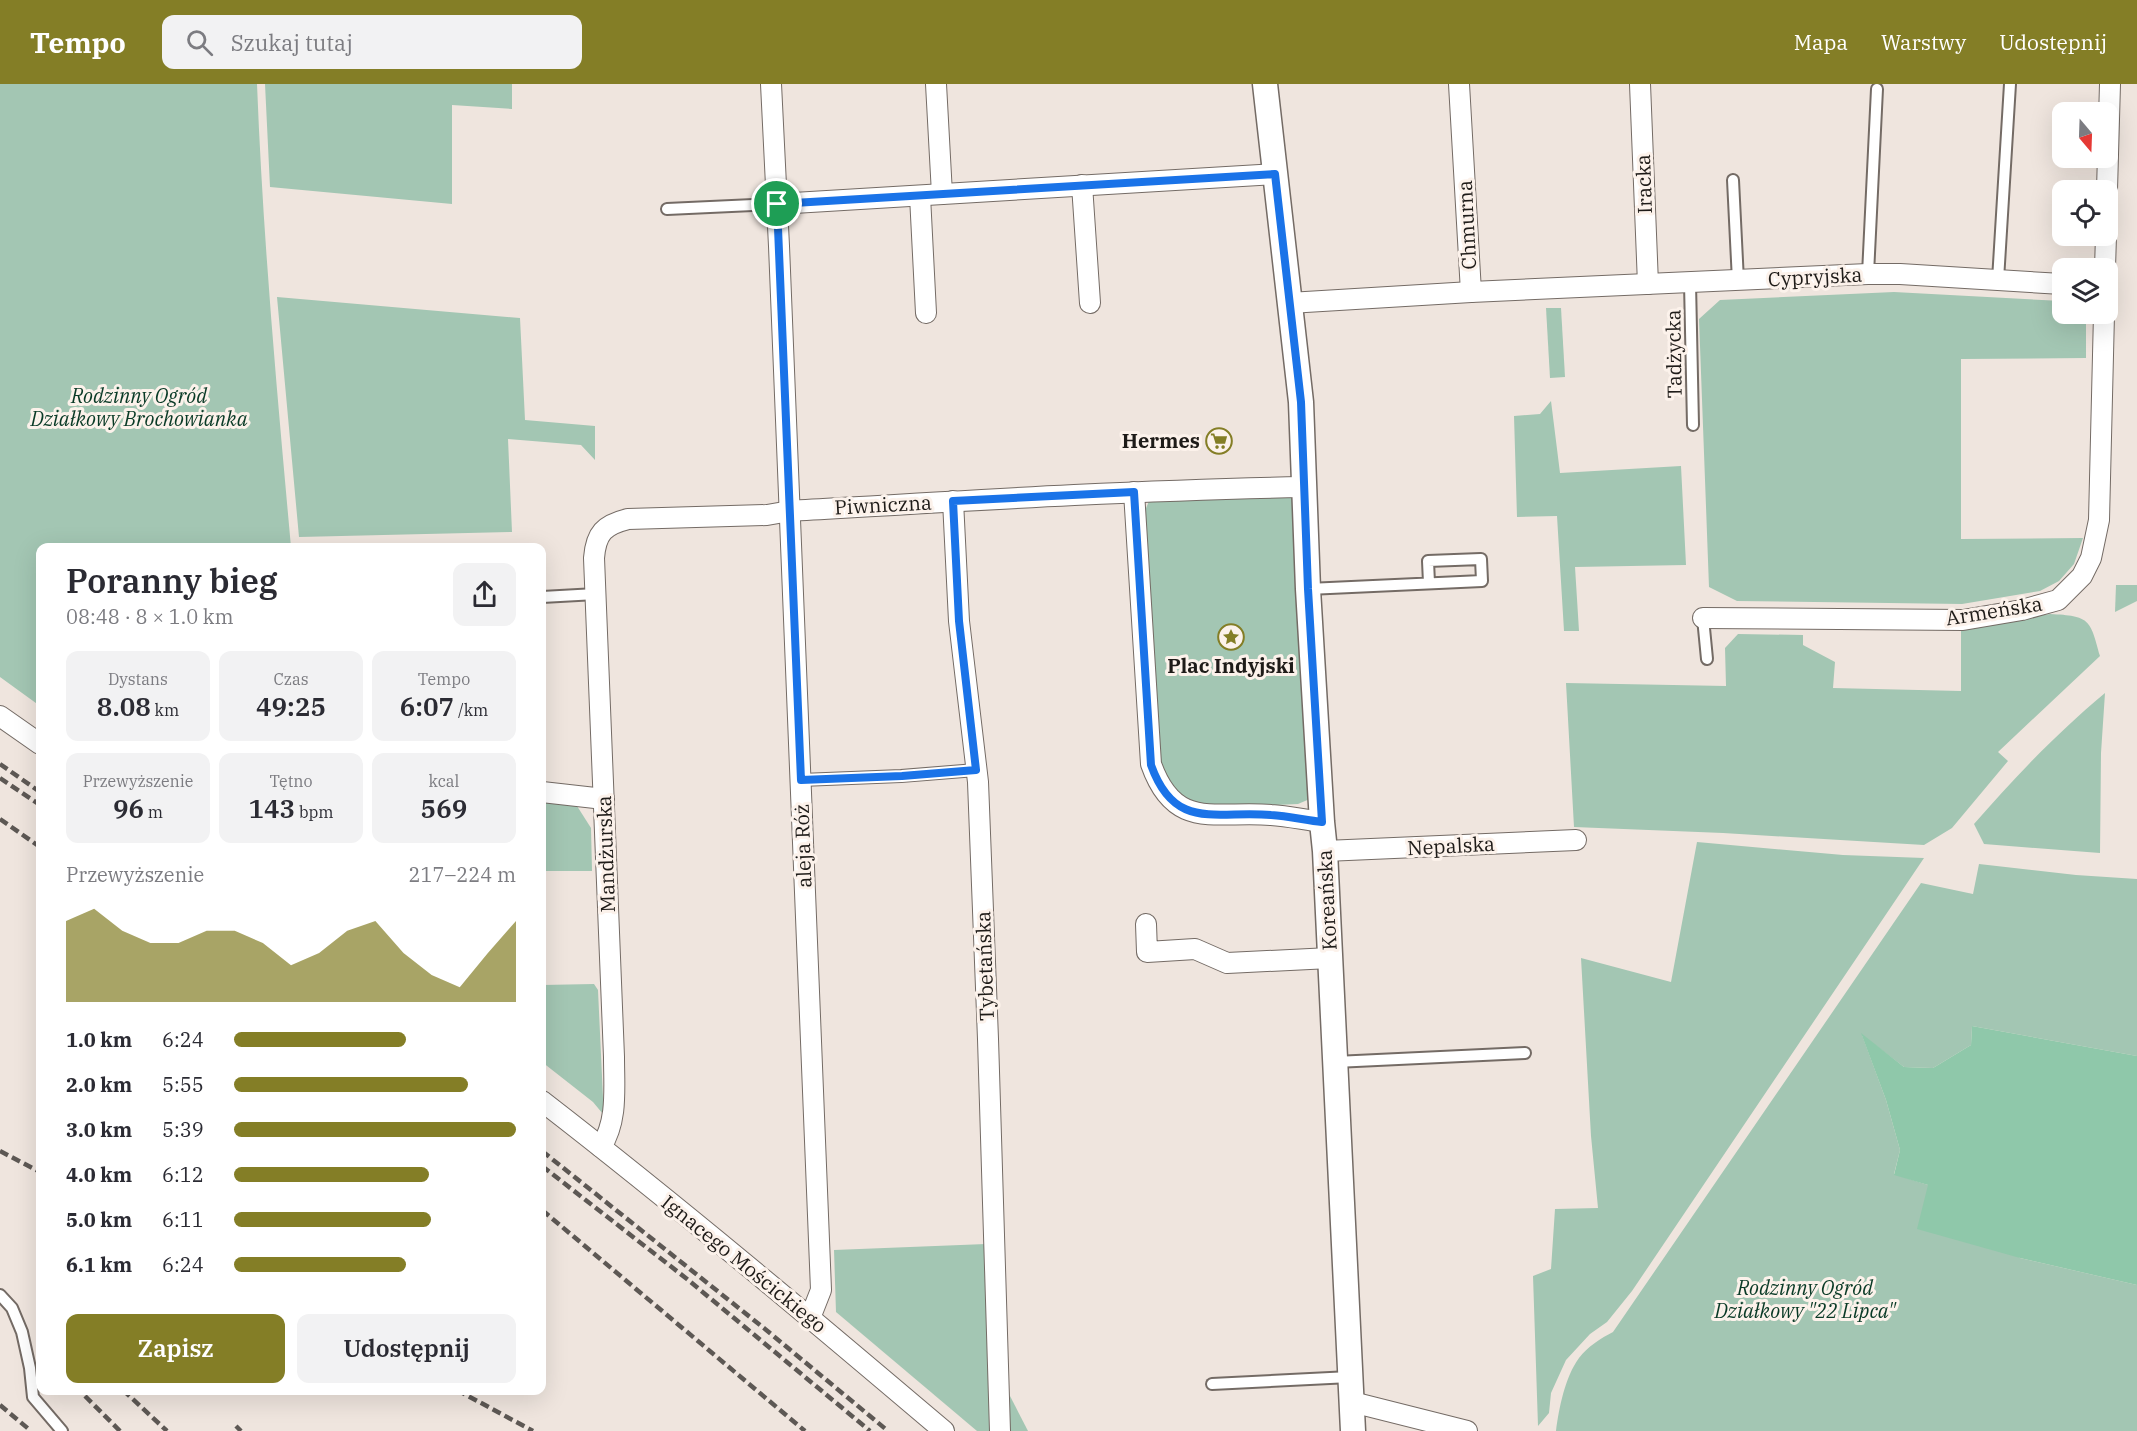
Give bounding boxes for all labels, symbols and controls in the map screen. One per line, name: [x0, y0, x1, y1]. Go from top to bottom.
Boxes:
search box: [162, 15, 582, 69]
text: Tempo: [30, 24, 126, 61]
icon: search: [183, 26, 216, 59]
text: Szukaj tutaj: [231, 28, 353, 57]
text: Mapa: [1794, 28, 1848, 56]
text: Warstwy: [1881, 28, 1966, 56]
text: Udostępnij: [1999, 28, 2107, 56]
north arrow: [2052, 102, 2118, 168]
map controls: [2052, 102, 2118, 324]
street label: Iracka: [1629, 154, 1658, 214]
pin: [751, 178, 802, 229]
street label: Chmurna: [1451, 180, 1482, 270]
button: locate: [2052, 180, 2118, 246]
icon: arrive: [760, 187, 793, 220]
button: layers: [2052, 258, 2118, 324]
street label: Cypryjska: [1767, 261, 1863, 292]
street label: Tadżycka: [1659, 309, 1688, 399]
park label: Rodzinny Ogród Działkowy Brochowianka: [29, 382, 248, 432]
supermarket icon: Hermes: [1204, 426, 1234, 456]
place label: Hermes: [1122, 427, 1200, 454]
street label: Piwniczna: [834, 488, 932, 521]
text: Poranny bieg: [66, 559, 278, 602]
button: share: [453, 563, 516, 626]
street label: Armeńska: [1944, 590, 2044, 631]
text: 08:48 · 8 × 1.0 km: [66, 603, 234, 630]
place icon: Plac Indyjski: [1216, 622, 1246, 652]
place label: Plac Indyjski: [1167, 652, 1295, 679]
text: Dystans: [108, 669, 168, 689]
text: Czas: [273, 669, 309, 689]
text: Tempo: [418, 669, 470, 689]
text: 8.08: [97, 689, 151, 723]
text: 49:25: [256, 689, 326, 723]
text: 6:07: [400, 689, 454, 723]
text: km: [151, 700, 179, 720]
text: /km: [454, 700, 488, 720]
text: Przewyższenie: [83, 771, 193, 791]
text: Tętno: [269, 771, 313, 791]
text: kcal: [429, 771, 459, 791]
text: 96: [113, 791, 144, 825]
text: 143: [248, 791, 295, 825]
text: 569: [421, 791, 467, 825]
street label: Mandżurska: [590, 795, 621, 913]
text: m: [144, 802, 163, 822]
text: bpm: [295, 802, 334, 822]
street label: aleja Róż: [788, 804, 817, 888]
street label: Nepalska: [1406, 830, 1496, 861]
street label: Koreańska: [1310, 849, 1343, 951]
text: Przewyższenie: [66, 861, 204, 888]
text: 217–224 m: [409, 861, 516, 888]
street label: Tybetańska: [969, 911, 1000, 1021]
text: 1.0 km: [66, 1026, 132, 1053]
text: 6:24: [162, 1026, 204, 1053]
text: 2.0 km: [66, 1071, 132, 1098]
text: 5:55: [162, 1071, 204, 1098]
text: 3.0 km: [66, 1116, 132, 1143]
text: 5:39: [162, 1116, 204, 1143]
text: 4.0 km: [66, 1161, 132, 1188]
text: 6:12: [162, 1161, 204, 1188]
street label: Ignacego Mościckiego: [656, 1189, 833, 1339]
text: 5.0 km: [66, 1206, 132, 1233]
text: 6:11: [162, 1206, 204, 1233]
text: 6.1 km: [66, 1251, 132, 1278]
text: 6:24: [162, 1251, 204, 1278]
park label: Rodzinny Ogród Działkowy "22 Lipca": [1714, 1274, 1897, 1324]
button: Zapisz: [66, 1314, 285, 1383]
button: Udostępnij: [297, 1314, 516, 1383]

